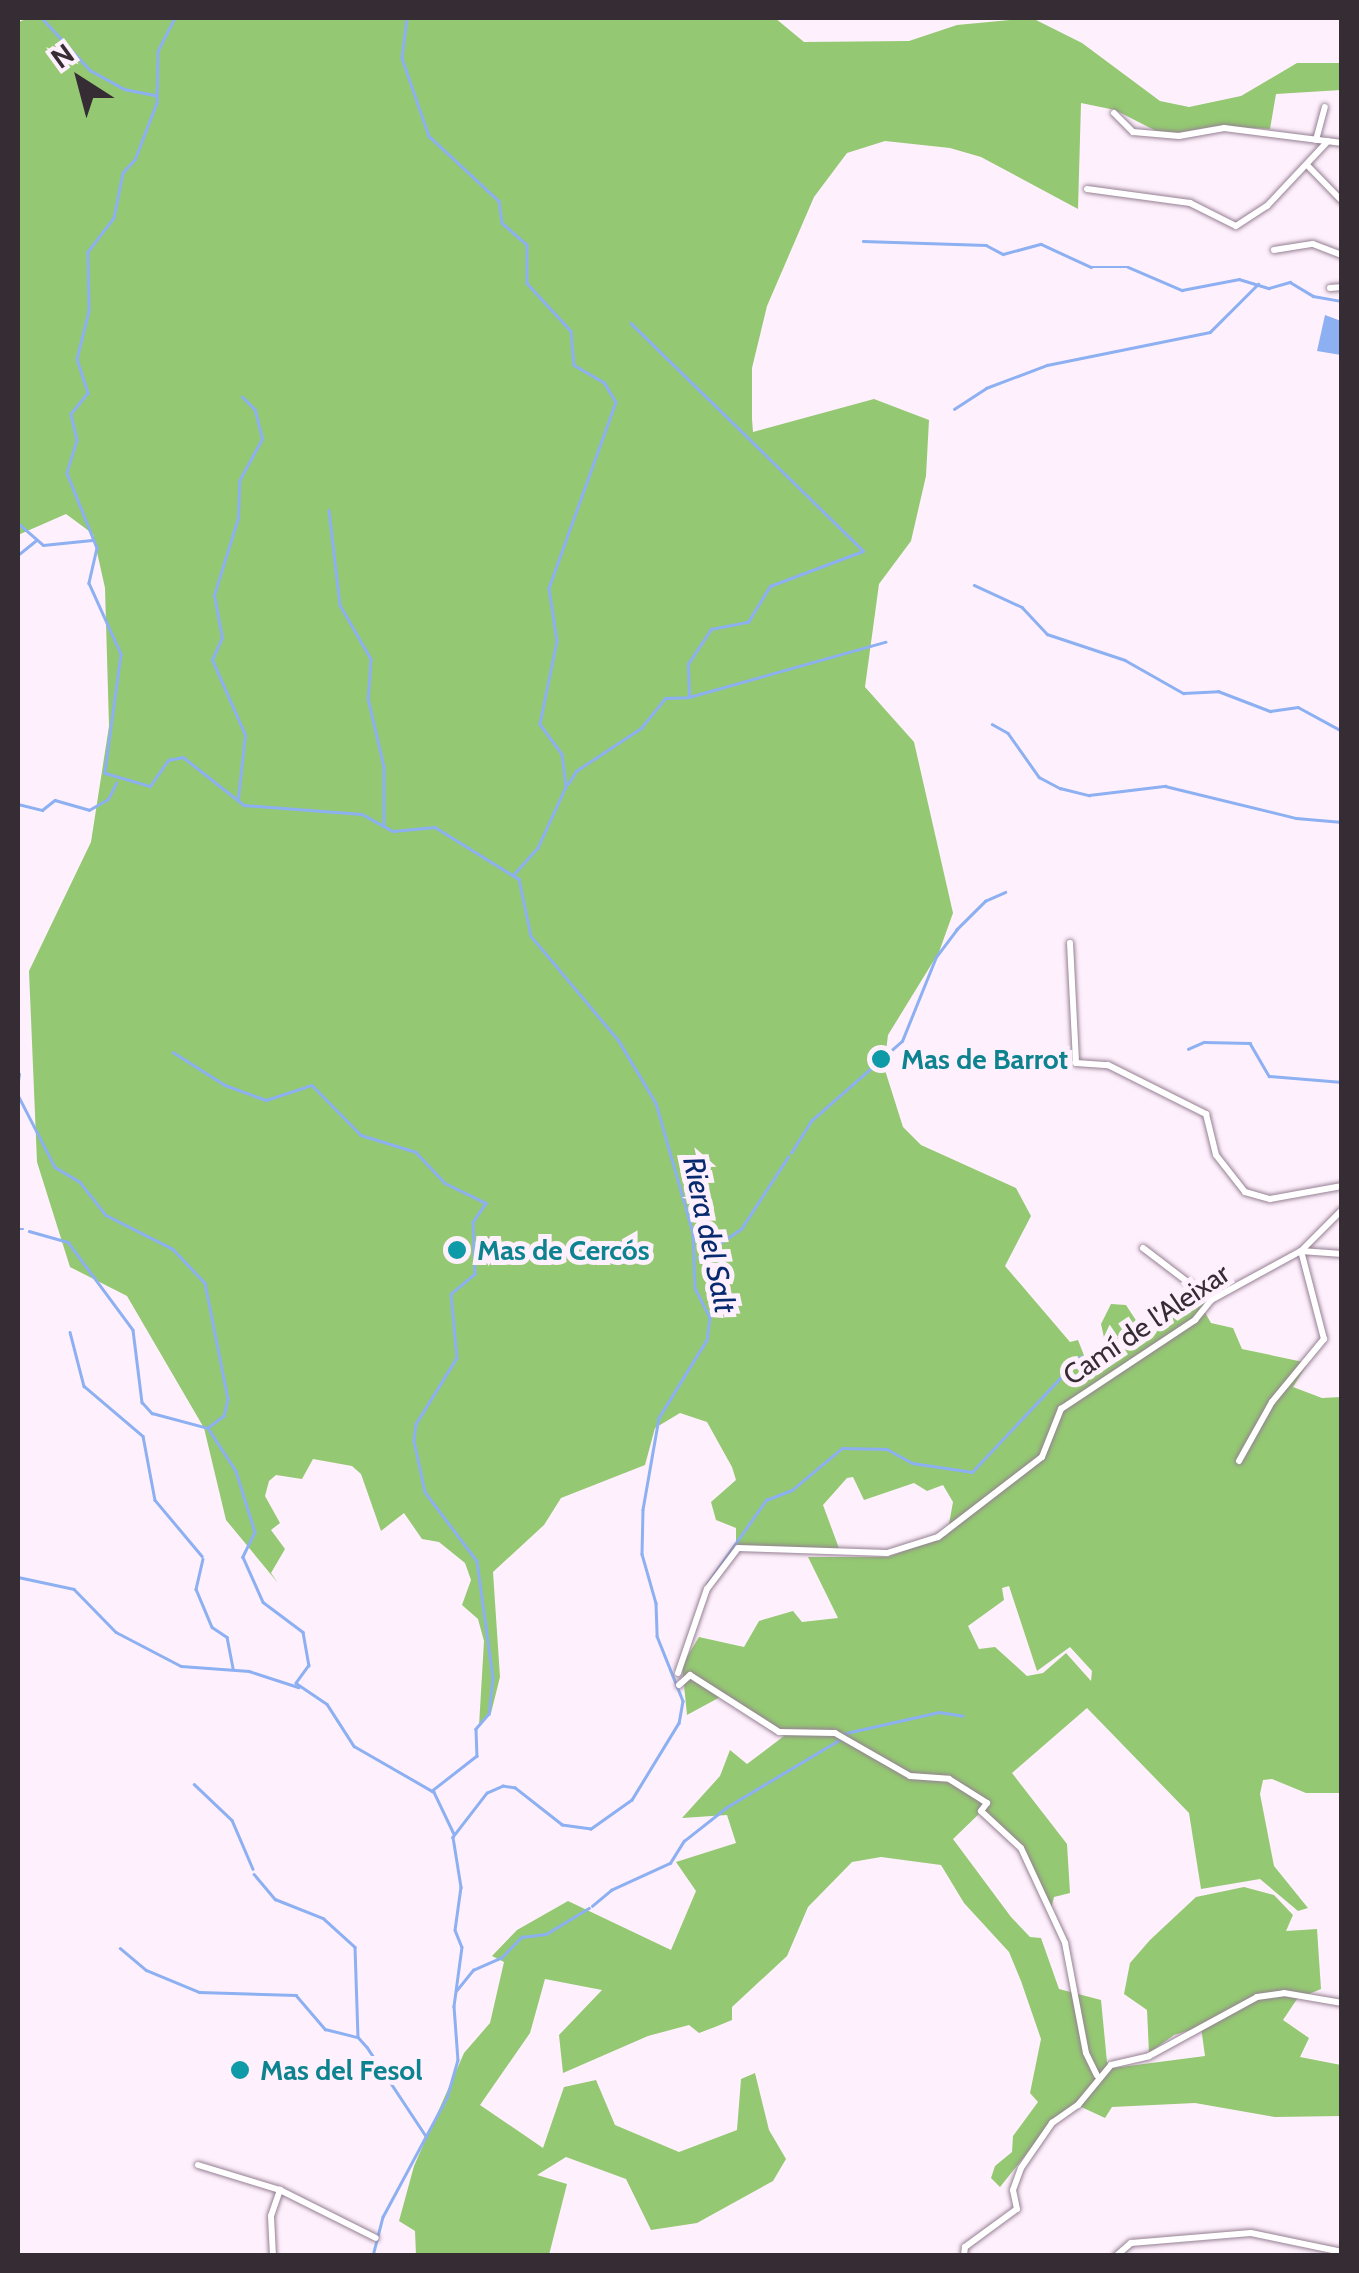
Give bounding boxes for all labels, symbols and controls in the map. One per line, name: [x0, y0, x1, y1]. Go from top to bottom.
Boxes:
north arrow: [30, 30, 130, 130]
text: N: [44, 36, 80, 75]
place label: Mas de Barrot: [901, 1042, 1068, 1076]
marker: Mas de Barrot: [870, 1048, 892, 1070]
water label: Riera del Salt: [675, 1154, 743, 1316]
place label: Mas de Cercós: [477, 1233, 650, 1267]
marker: Mas de Cercós: [446, 1239, 468, 1261]
street label: Camí de l'Aleixar: [1057, 1256, 1235, 1392]
place label: Mas del Fesol: [260, 2053, 423, 2087]
marker: Mas del Fesol: [229, 2059, 251, 2081]

